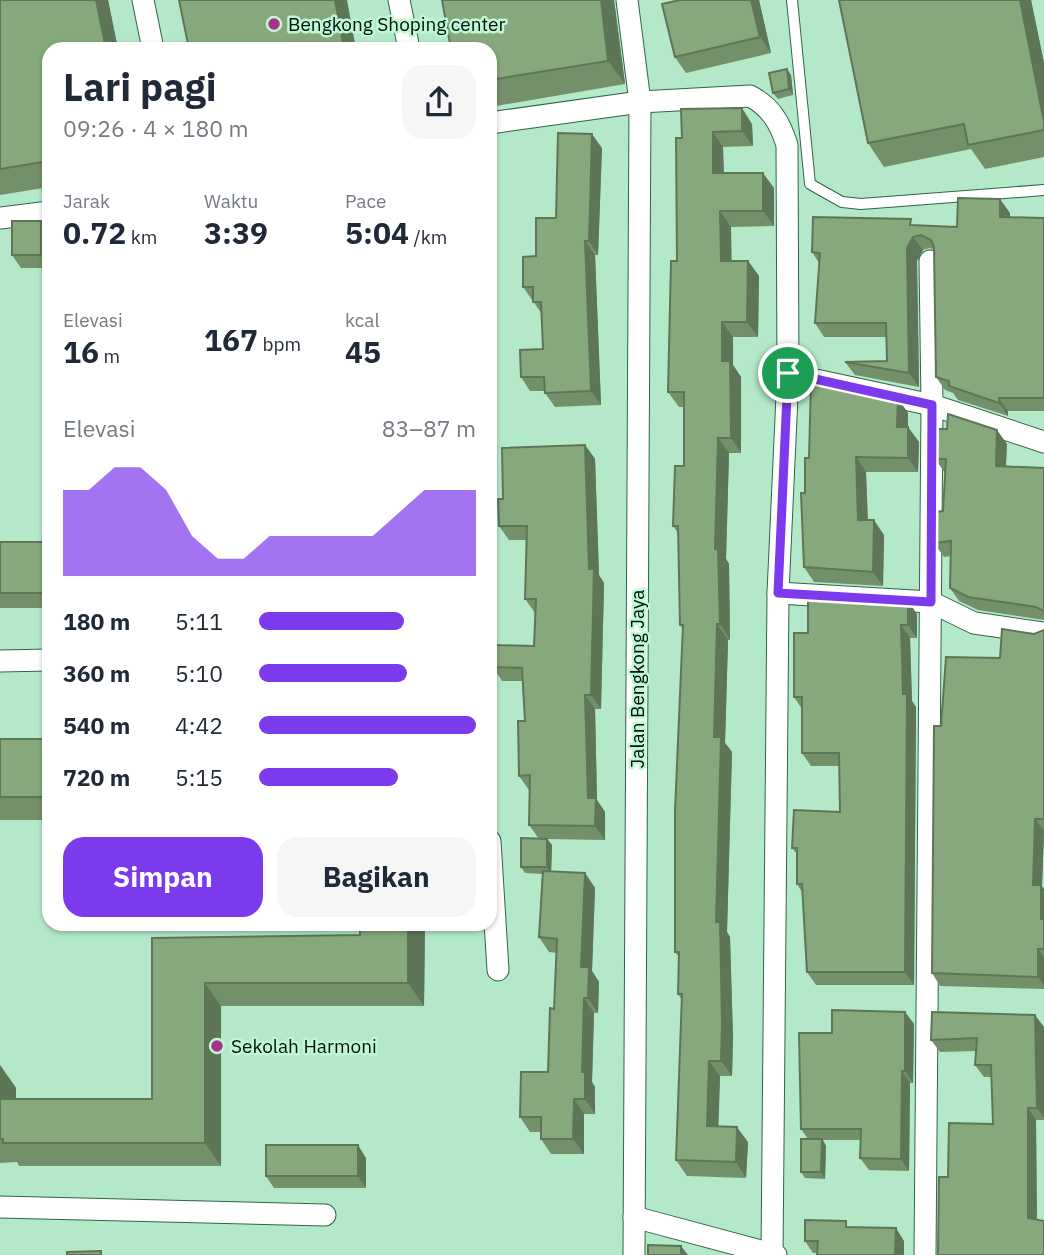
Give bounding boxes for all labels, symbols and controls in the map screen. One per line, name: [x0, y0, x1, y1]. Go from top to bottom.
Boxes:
place label: Bengkong Shoping center: [288, 12, 506, 36]
marker: Bengkong Shoping center: [266, 16, 282, 32]
text: Lari pagi: [63, 62, 217, 111]
button: share: [402, 65, 476, 139]
text: 09:26 · 4 × 180 m: [63, 113, 249, 143]
text: Jarak: [63, 189, 110, 213]
text: Waktu: [204, 189, 258, 213]
text: Pace: [345, 189, 386, 213]
text: 0.72: [63, 213, 126, 252]
text: 3:39: [204, 213, 268, 252]
text: 5:04: [345, 213, 409, 252]
text: km: [126, 225, 157, 249]
text: /km: [409, 225, 447, 249]
text: Elevasi: [63, 308, 123, 332]
text: kcal: [345, 308, 380, 332]
text: 167: [204, 320, 258, 359]
text: 16: [63, 332, 99, 371]
text: bpm: [258, 332, 301, 356]
text: 45: [345, 332, 381, 371]
pin: [758, 343, 818, 403]
text: m: [99, 344, 120, 368]
icon: arrive: [769, 354, 807, 392]
text: Elevasi: [63, 413, 135, 443]
text: 83–87 m: [382, 413, 476, 443]
street label: Jalan Bengkong Jaya: [625, 590, 649, 768]
text: 180 m: [63, 606, 130, 636]
text: 5:11: [175, 606, 223, 636]
text: 360 m: [63, 658, 130, 688]
text: 5:10: [175, 658, 223, 688]
text: 540 m: [63, 710, 130, 740]
text: 4:42: [175, 710, 223, 740]
text: 720 m: [63, 762, 130, 792]
text: 5:15: [175, 762, 223, 792]
button: Simpan: [63, 837, 263, 917]
button: Bagikan: [277, 837, 476, 917]
place label: Sekolah Harmoni: [231, 1034, 377, 1058]
marker: Sekolah Harmoni: [209, 1038, 225, 1054]

